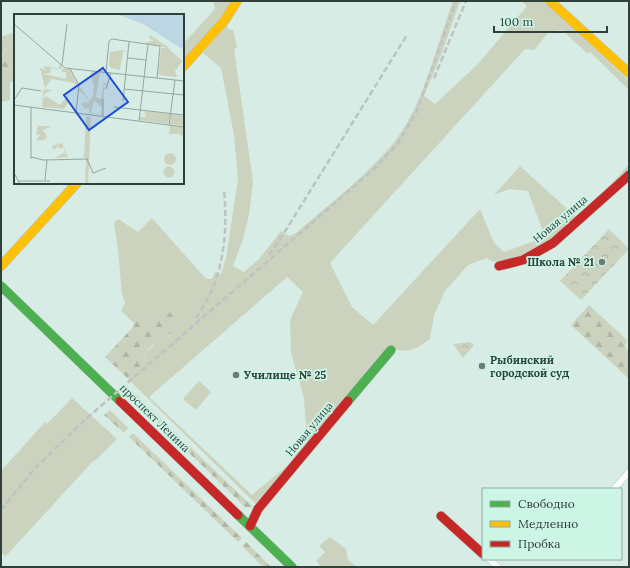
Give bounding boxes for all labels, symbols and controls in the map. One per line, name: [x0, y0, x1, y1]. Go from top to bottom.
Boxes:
scale bar: [494, 8, 607, 34]
inset map: [14, 14, 184, 184]
text: 100 m: [500, 14, 533, 29]
street label: Новая улица: [530, 192, 590, 246]
place label: Школа № 21: [527, 255, 595, 269]
marker: Школа № 21: [597, 257, 607, 267]
place label: Рыбинский городской суд: [490, 353, 570, 380]
marker: Рыбинский городской суд: [477, 361, 487, 371]
place label: Училище № 25: [244, 368, 326, 382]
marker: Училище № 25: [231, 370, 241, 380]
street label: проспект Ленина: [117, 381, 193, 455]
street label: Новая улица: [282, 399, 336, 459]
legend: [482, 488, 622, 560]
text: Свободно: [518, 496, 575, 511]
text: Медленно: [518, 516, 578, 531]
text: Пробка: [518, 536, 560, 551]

